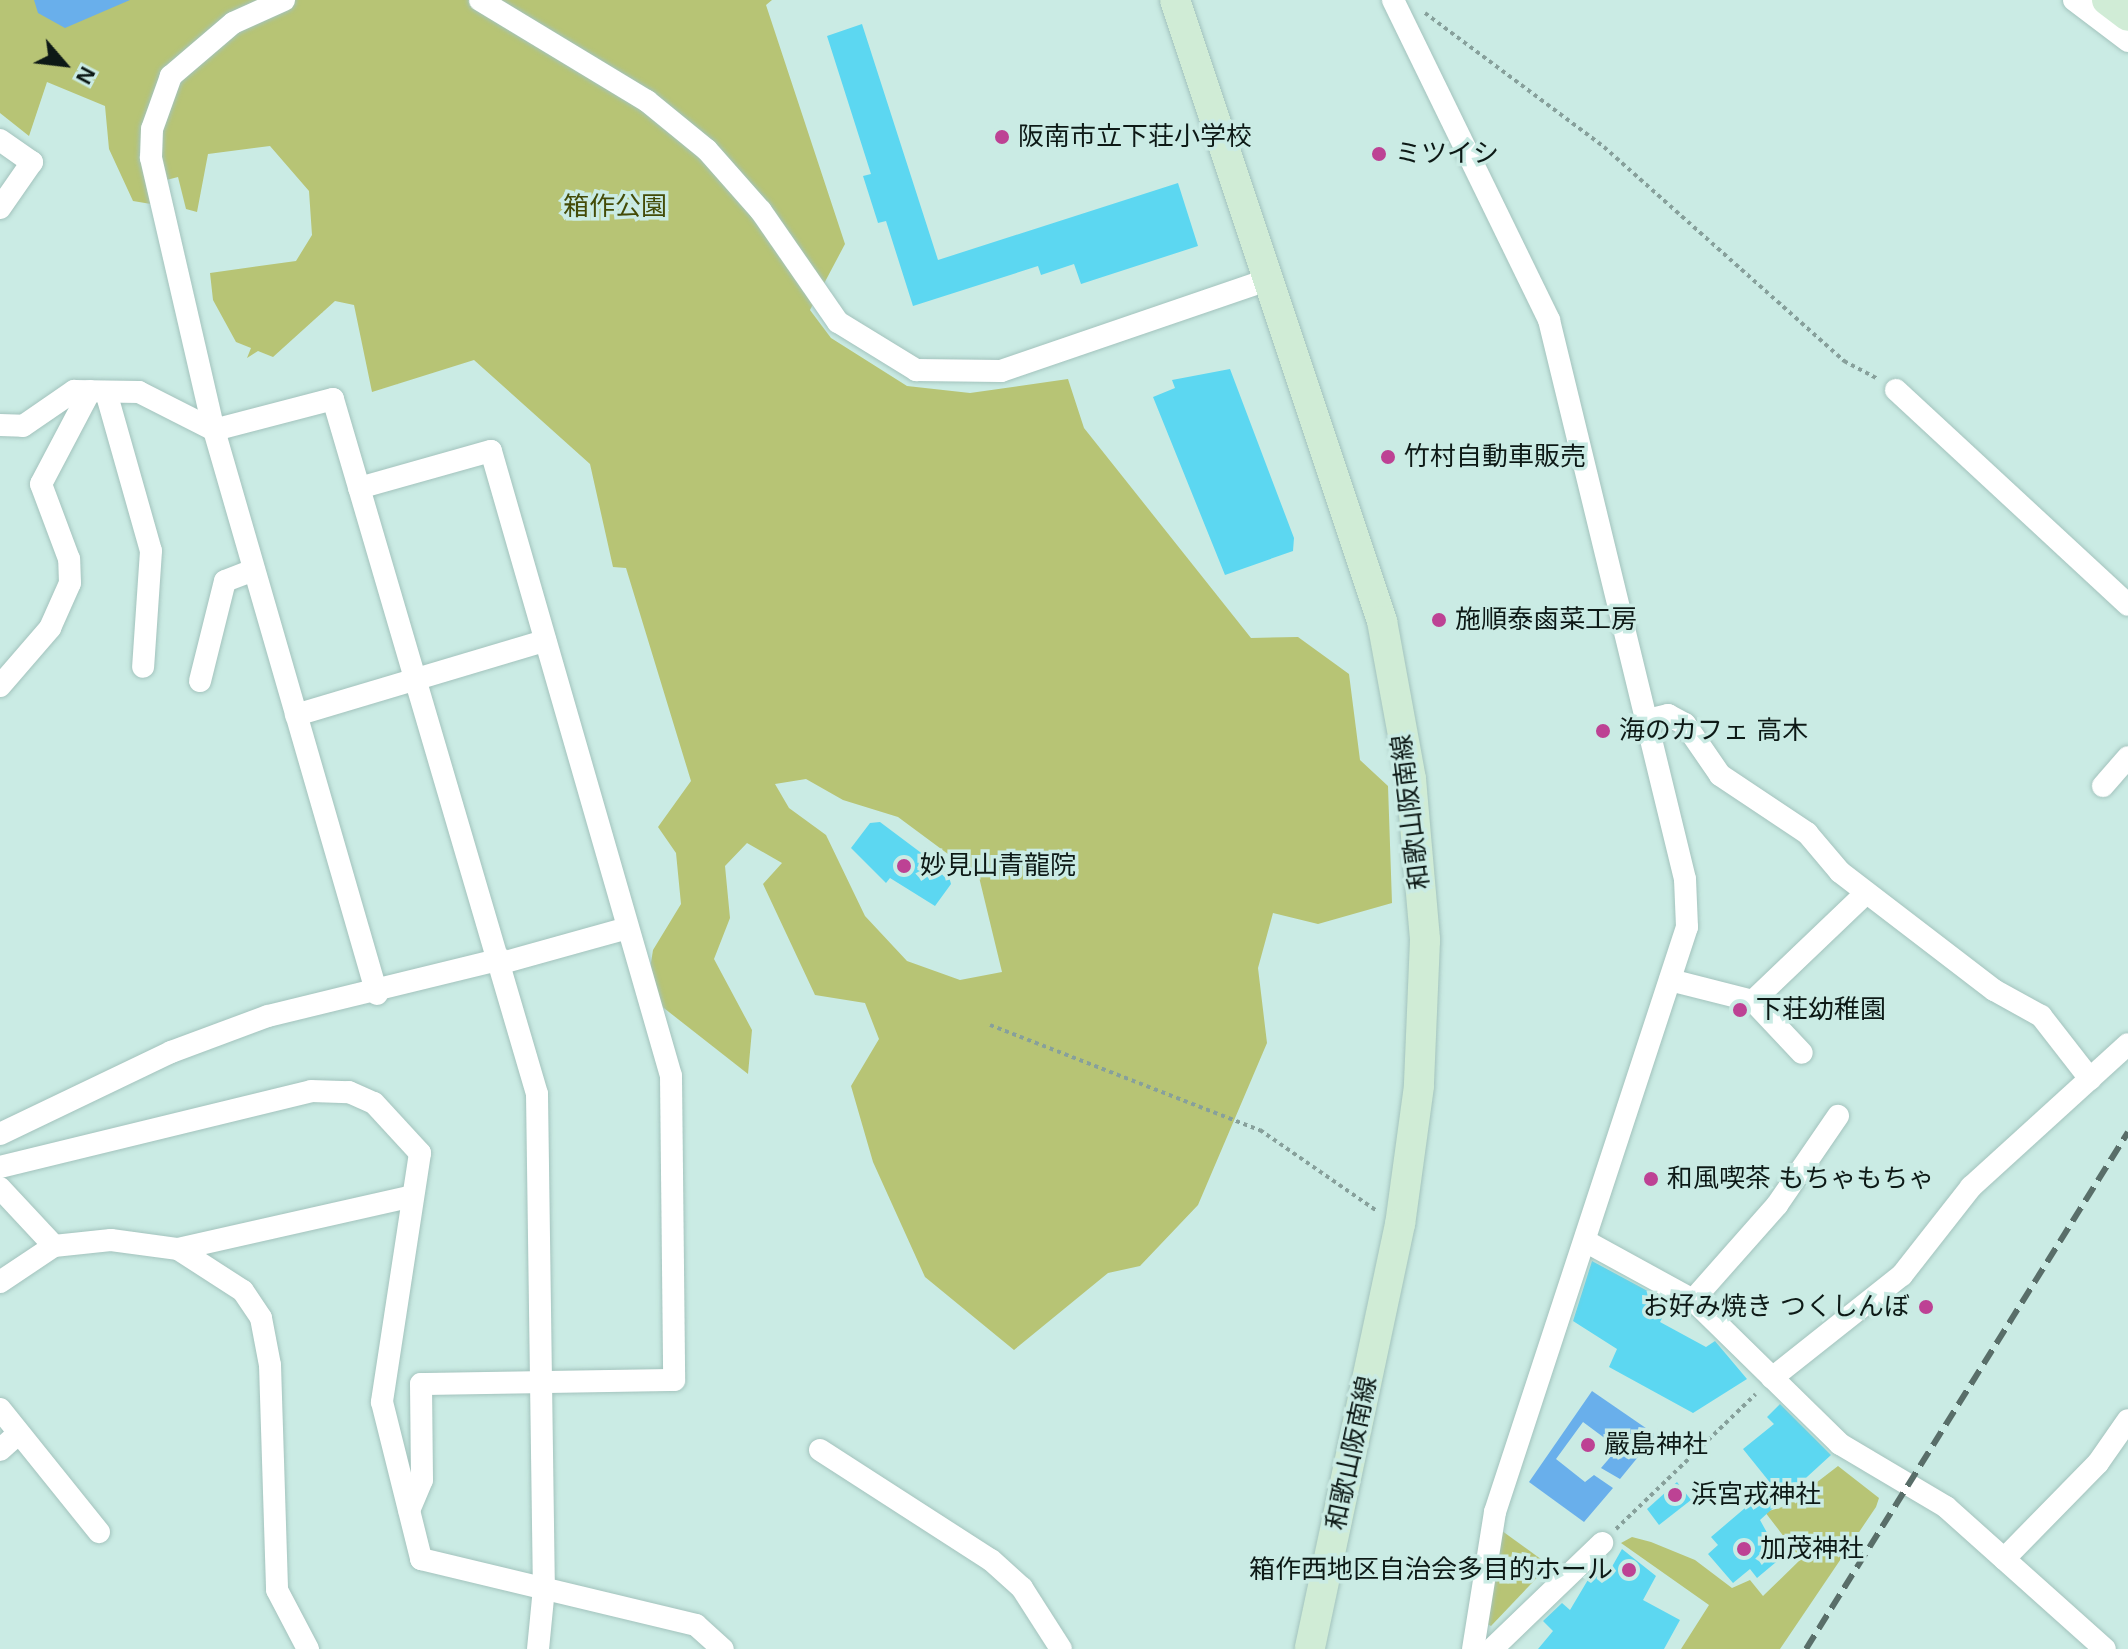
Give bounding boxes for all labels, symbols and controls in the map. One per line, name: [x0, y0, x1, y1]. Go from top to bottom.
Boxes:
north arrow: [24, 24, 104, 104]
text: N: [71, 63, 100, 88]
place label: 阪南市立下荘小学校: [1018, 121, 1252, 153]
marker: 阪南市立下荘小学校: [993, 128, 1011, 146]
place label: ミツイシ: [1395, 138, 1499, 170]
marker: ミツイシ: [1370, 145, 1388, 163]
park label: 箱作公園: [563, 191, 667, 223]
place label: 竹村自動車販売: [1404, 441, 1586, 473]
marker: 竹村自動車販売: [1379, 448, 1397, 466]
place label: 施順泰鹵菜工房: [1455, 604, 1637, 636]
marker: 施順泰鹵菜工房: [1430, 611, 1448, 629]
place label: 海のカフェ 高木: [1619, 715, 1808, 747]
marker: 海のカフェ 高木: [1594, 722, 1612, 740]
street label: 和歌山阪南線: [1386, 733, 1436, 891]
place label: 妙見山青龍院: [920, 850, 1076, 882]
marker: 妙見山青龍院: [895, 857, 913, 875]
place label: 下荘幼稚園: [1756, 994, 1886, 1026]
marker: 下荘幼稚園: [1731, 1001, 1749, 1019]
place label: 和風喫茶 もちゃもちゃ: [1667, 1163, 1934, 1195]
marker: 和風喫茶 もちゃもちゃ: [1642, 1170, 1660, 1188]
place label: お好み焼き つくしんぼ: [1643, 1291, 1910, 1323]
marker: お好み焼き つくしんぼ: [1917, 1298, 1935, 1316]
street label: 和歌山阪南線: [1321, 1373, 1383, 1533]
place label: 嚴島神社: [1604, 1429, 1708, 1461]
marker: 嚴島神社: [1579, 1436, 1597, 1454]
place label: 浜宮戎神社: [1691, 1479, 1821, 1511]
marker: 浜宮戎神社: [1666, 1486, 1684, 1504]
place label: 加茂神社: [1760, 1533, 1864, 1565]
marker: 加茂神社: [1735, 1540, 1753, 1558]
place label: 箱作西地区自治会多目的ホール: [1249, 1554, 1613, 1586]
marker: 箱作西地区自治会多目的ホール: [1620, 1561, 1638, 1579]

